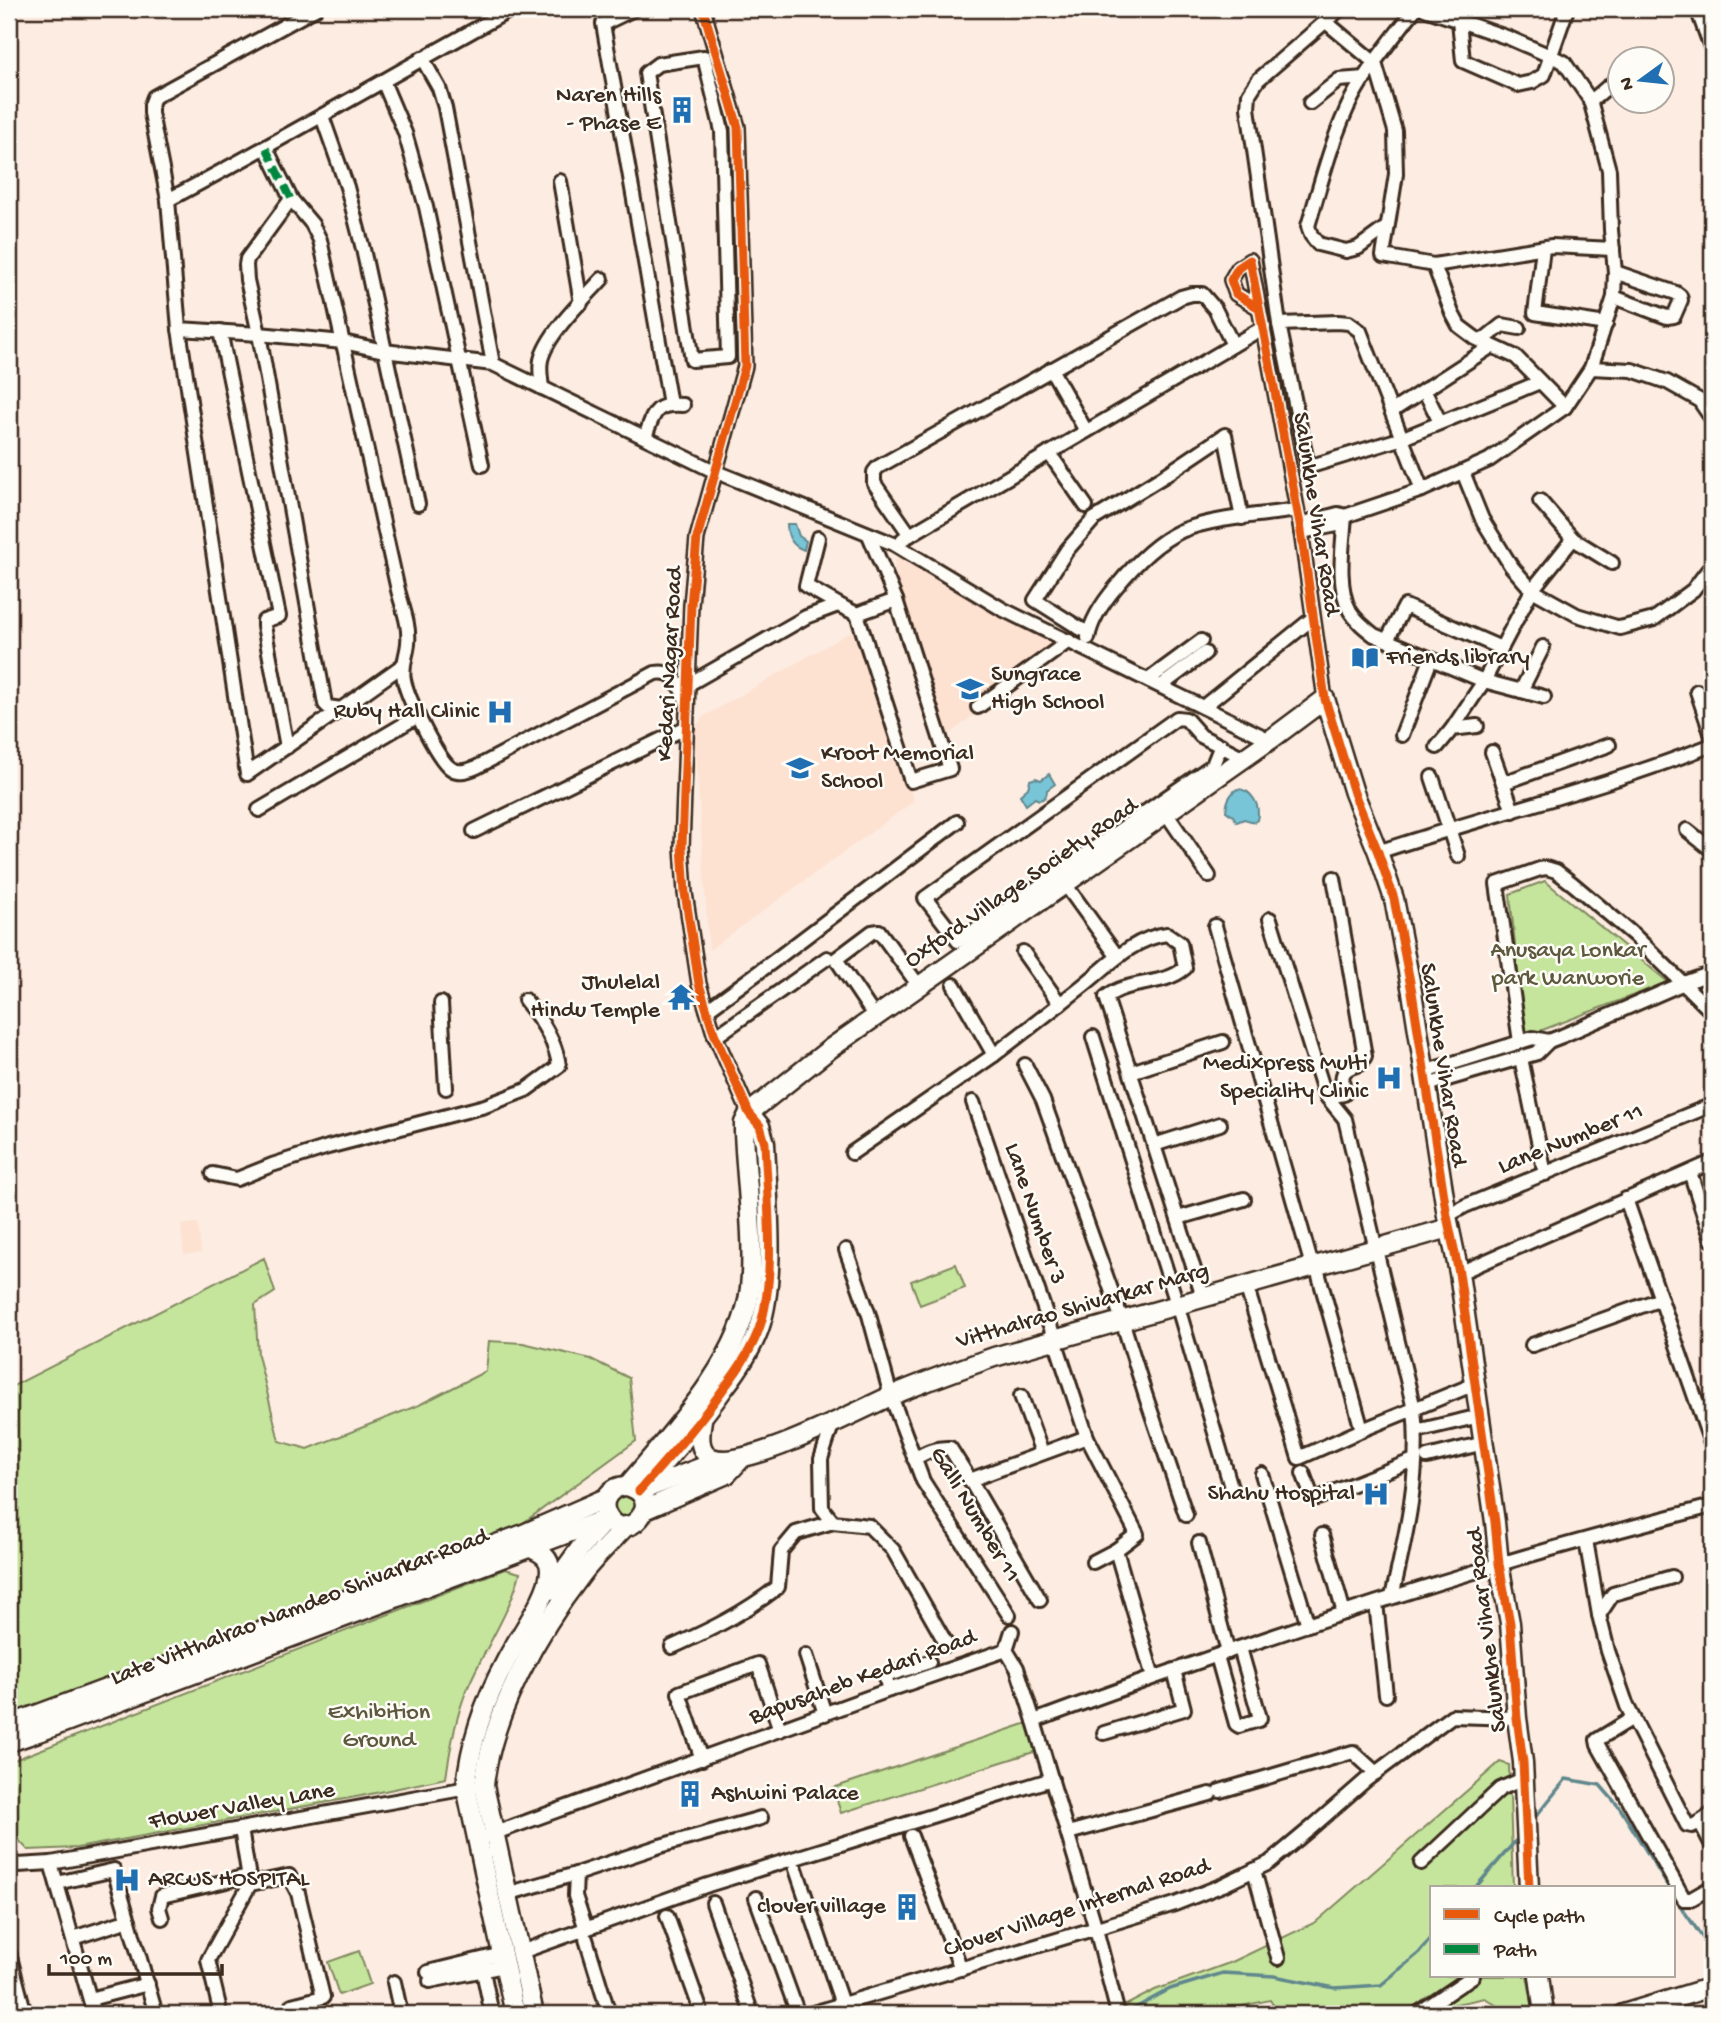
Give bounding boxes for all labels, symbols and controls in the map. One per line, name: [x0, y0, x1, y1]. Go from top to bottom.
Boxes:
north arrow: [1606, 46, 1676, 116]
text: N: [1615, 75, 1641, 92]
place label: Naren Hills - Phase E: [556, 82, 662, 139]
building icon: Naren Hills - Phase E: [667, 95, 697, 125]
street label: Salunkhe Vihar Road: [1285, 410, 1346, 620]
street label: Kedari Nagar Road: [651, 564, 691, 762]
library icon: Friends library: [1350, 643, 1380, 673]
place label: Friends library: [1385, 644, 1530, 673]
place label: Sungrace High School: [991, 661, 1105, 718]
school or university icon: Sungrace High School: [955, 674, 985, 704]
hospital icon: Ruby Hall Clinic: [485, 697, 515, 727]
place label: Ruby Hall Clinic: [333, 698, 480, 727]
place label: Kroot Memorial School: [821, 740, 974, 797]
school or university icon: Kroot Memorial School: [785, 753, 815, 783]
street label: Oxford Village Society Road: [900, 791, 1146, 976]
park label: Anusaya Lonkar park Wanworie: [1491, 937, 1648, 994]
street label: Salunkhe Vihar Road: [1412, 961, 1473, 1171]
place label: Jhulelal Hindu Temple: [531, 969, 661, 1026]
temple icon: Jhulelal Hindu Temple: [666, 982, 696, 1012]
place label: Medixpress Multi Speciality Clinic: [1203, 1050, 1369, 1107]
hospital icon: Medixpress Multi Speciality Clinic: [1374, 1063, 1404, 1093]
street label: Lane Number 11: [1494, 1098, 1648, 1182]
street label: Lane Number 3: [996, 1140, 1072, 1288]
street label: Vitthalrao Shivarkar Marg: [952, 1257, 1213, 1357]
street label: Galli Number 11: [922, 1442, 1026, 1588]
hospital icon: Shahu Hospital: [1361, 1479, 1391, 1509]
place label: Shahu Hospital: [1207, 1480, 1355, 1509]
street label: Late Vitthalrao Namdeo Shivarkar Road: [107, 1522, 495, 1694]
street label: Salunkhe Vihar Road: [1461, 1524, 1515, 1734]
street label: Bapusaheb Kedari Road: [745, 1623, 982, 1733]
park label: Exhibition Ground: [328, 1699, 431, 1756]
street label: Flower Valley Lane: [146, 1776, 338, 1838]
building icon: Ashwini Palace: [675, 1779, 705, 1809]
place label: Ashwini Palace: [711, 1780, 859, 1809]
street label: Clover Village Internal Road: [940, 1852, 1216, 1966]
hospital icon: ARCUS HOSPITAL: [112, 1865, 142, 1895]
place label: ARCUS HOSPITAL: [148, 1866, 310, 1895]
legend: [1430, 1886, 1676, 1978]
building icon: clover village: [892, 1892, 922, 1922]
place label: clover village: [757, 1893, 887, 1922]
text: Cycle path: [1494, 1906, 1585, 1931]
scale bar: [49, 1932, 222, 1976]
text: Path: [1493, 1940, 1537, 1965]
text: 100 m: [59, 1948, 112, 1973]

